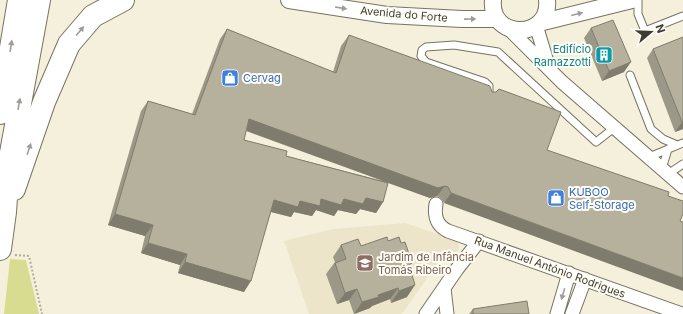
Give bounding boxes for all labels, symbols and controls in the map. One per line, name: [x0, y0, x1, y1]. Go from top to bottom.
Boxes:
street label: Avenida do Forte: [360, 3, 448, 25]
one-way arrow: [335, 5, 347, 11]
one-way arrow: [571, 10, 583, 16]
north arrow: [631, 12, 671, 52]
one-way arrow: [464, 16, 477, 22]
text: N: [652, 22, 668, 35]
one-way arrow: [75, 26, 84, 36]
one-way arrow: [8, 40, 14, 53]
place label: Edifício Ramazzotti: [534, 42, 591, 69]
building icon: Edifício Ramazzotti: [594, 45, 614, 65]
shop icon: Cervag: [220, 68, 240, 88]
place label: Cervag: [243, 71, 281, 85]
one-way arrow: [17, 98, 23, 110]
one-way arrow: [26, 143, 32, 155]
place label: KUBOO Self-Storage: [569, 185, 635, 212]
shop icon: KUBOO Self-Storage: [546, 188, 566, 208]
street label: Rua Manuel António Rodrigues: [472, 233, 628, 301]
place label: Jardim de Infância Tomás Ribeiro: [378, 250, 474, 277]
school or university icon: Jardim de Infância Tomás Ribeiro: [355, 253, 375, 273]
one-way arrow: [560, 288, 566, 300]

